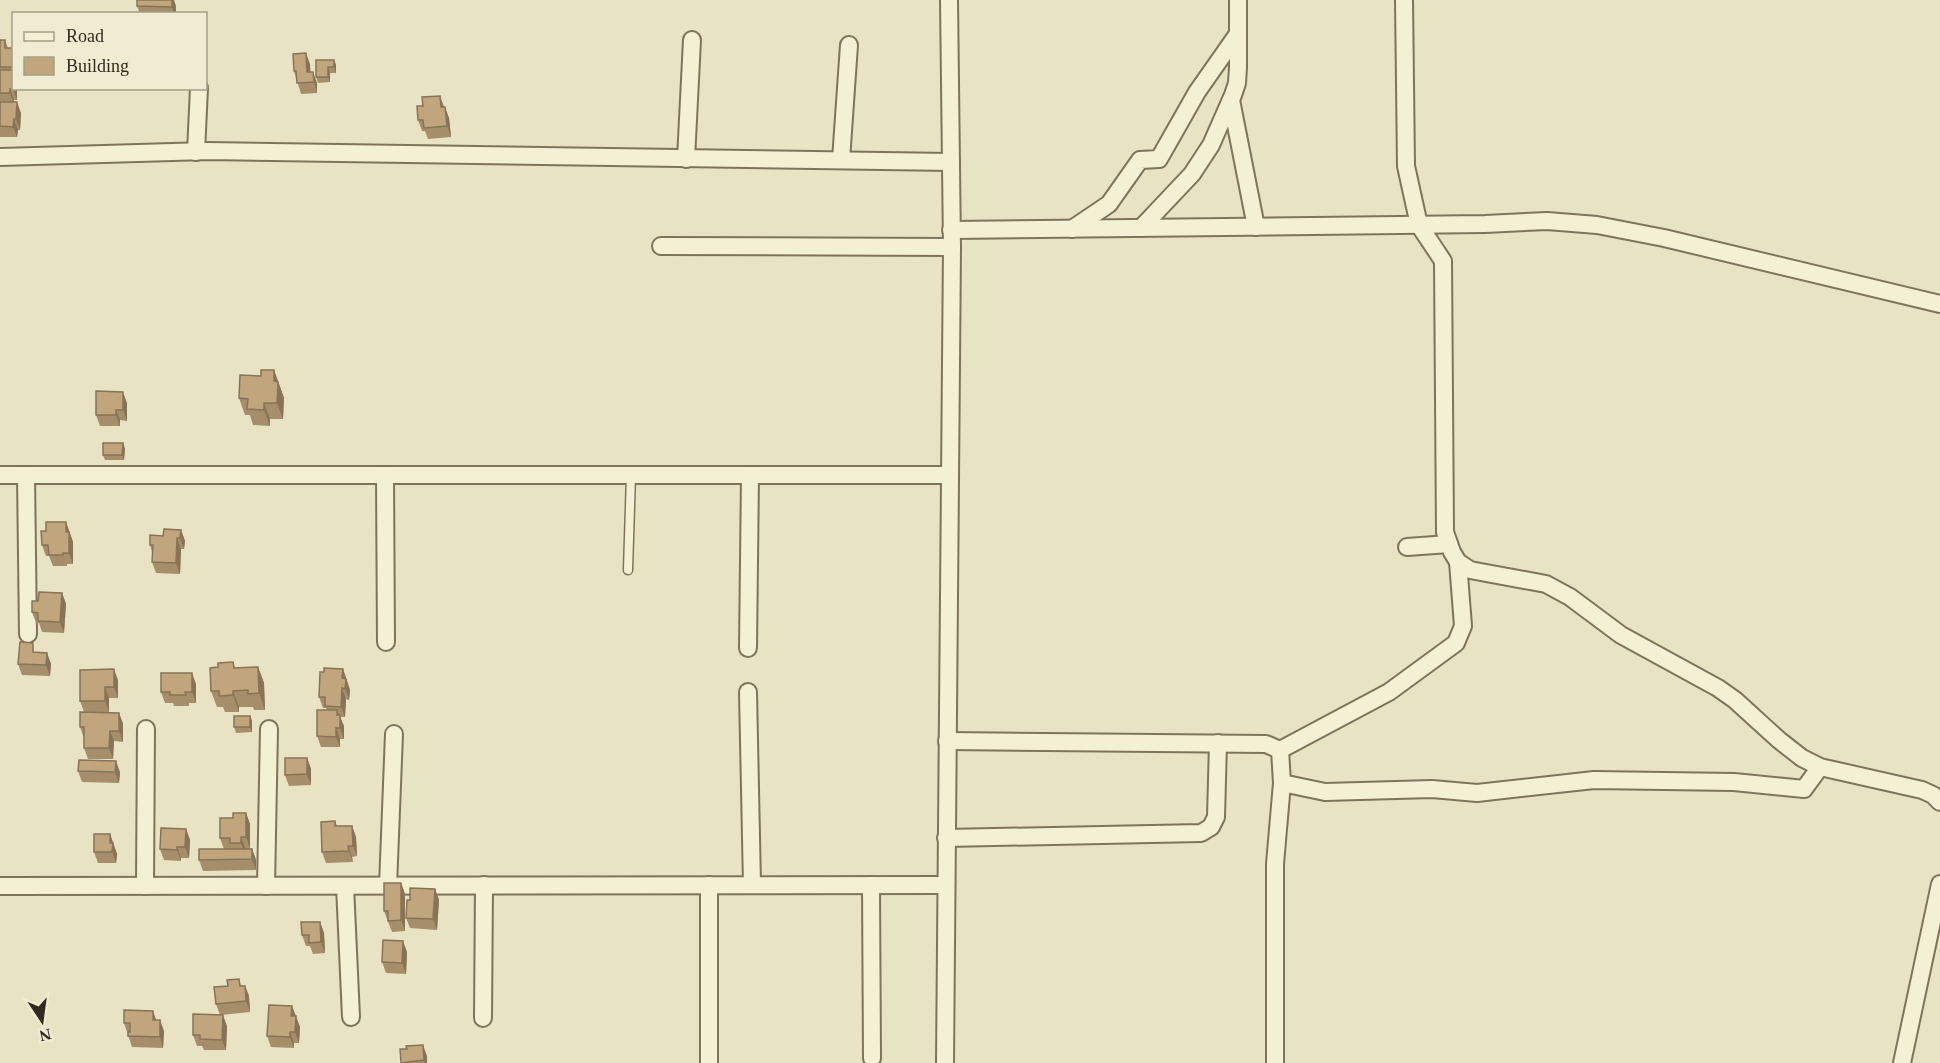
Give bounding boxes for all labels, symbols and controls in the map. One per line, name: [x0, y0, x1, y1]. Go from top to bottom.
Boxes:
legend: [12, 12, 207, 90]
text: Road: [66, 26, 104, 46]
text: Building: [66, 56, 129, 76]
north arrow: [12, 991, 72, 1051]
text: N: [37, 1026, 53, 1045]

